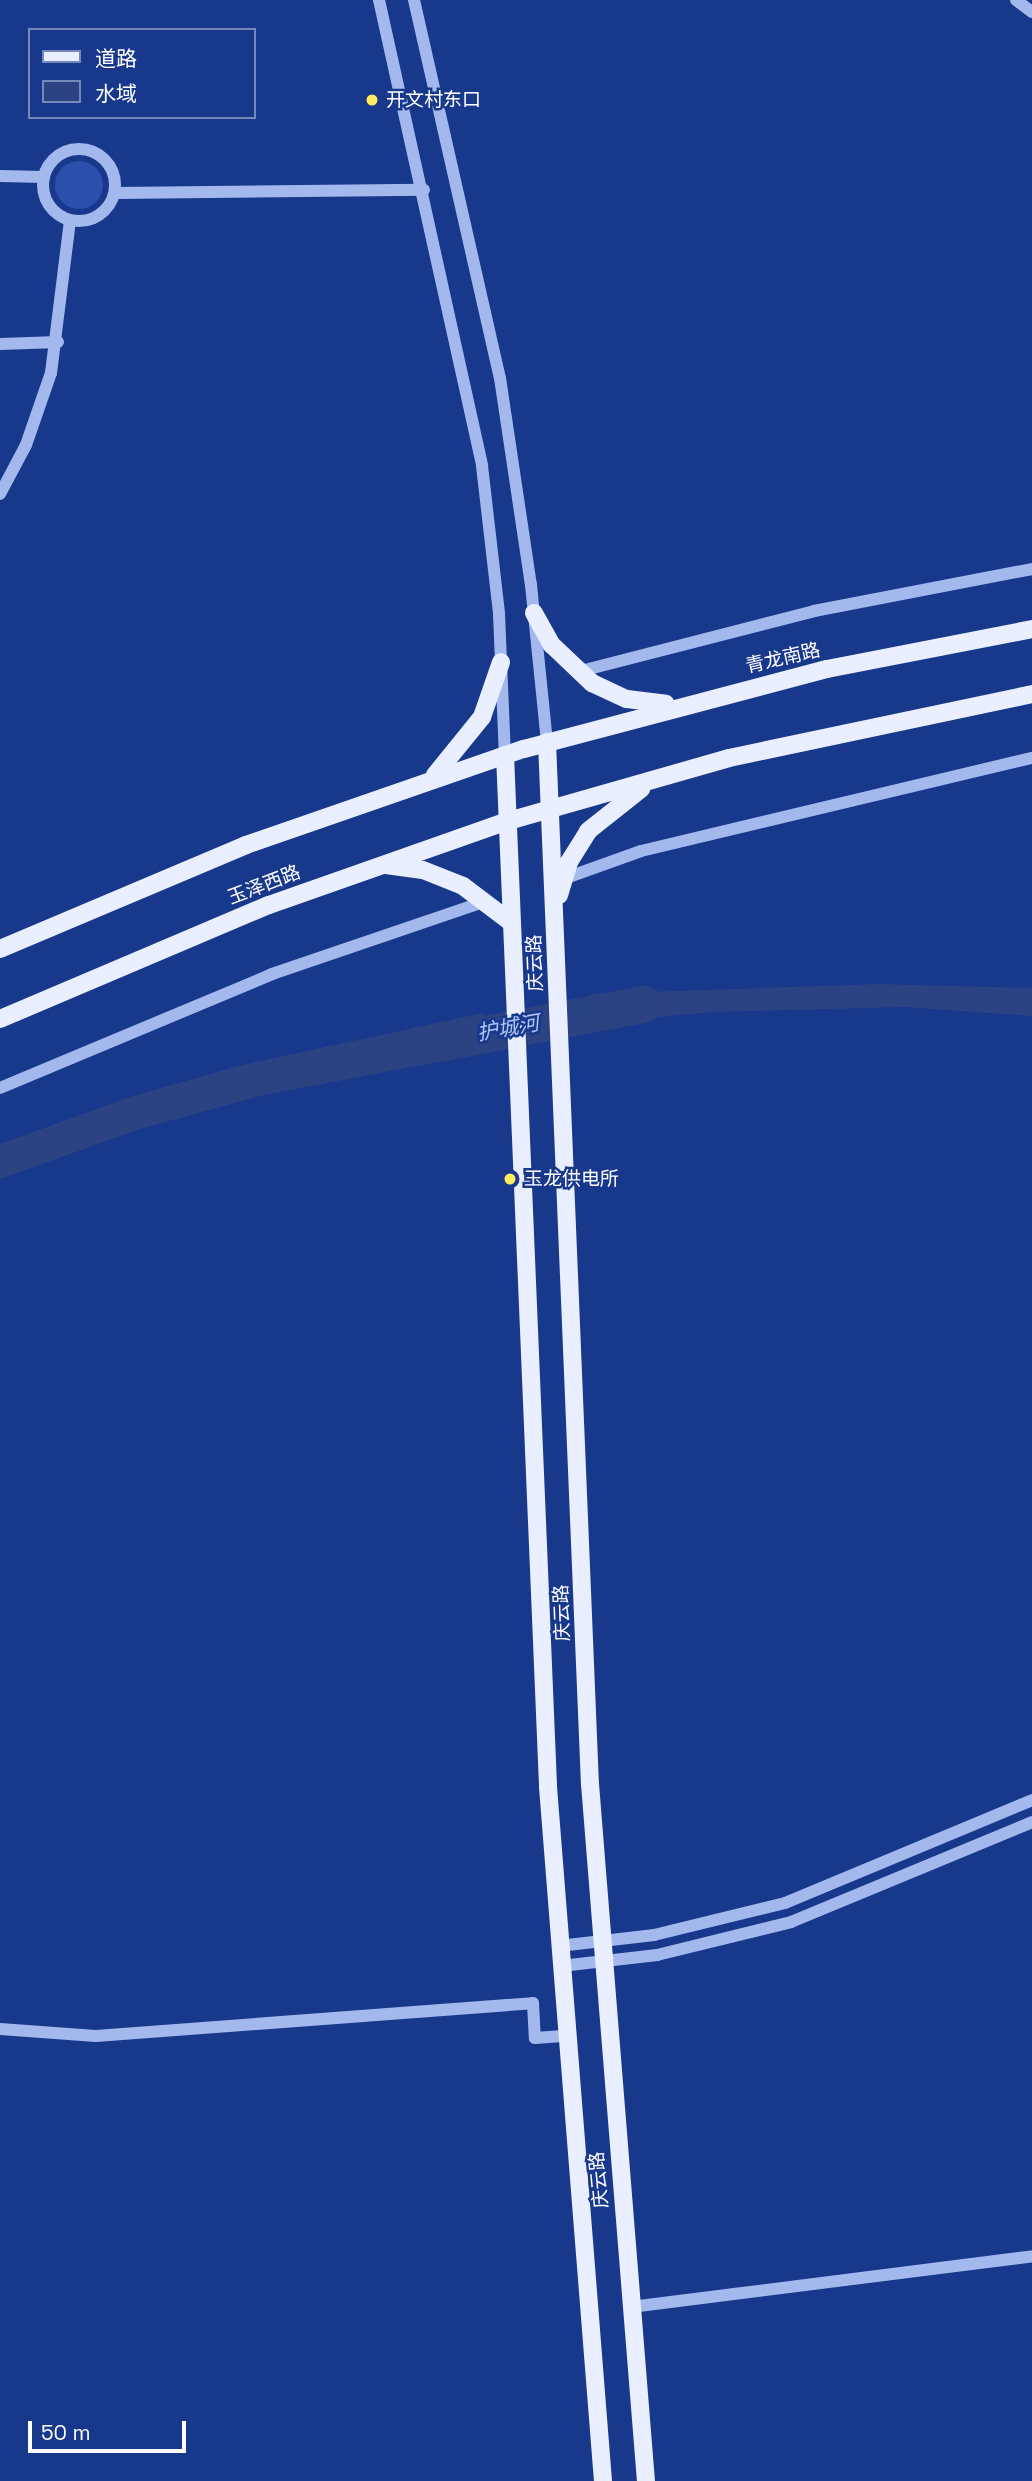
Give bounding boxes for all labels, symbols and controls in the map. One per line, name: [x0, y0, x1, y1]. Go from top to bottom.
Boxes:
legend: [28, 28, 256, 119]
text: 道路: [95, 45, 137, 72]
text: 水域: [95, 80, 137, 107]
place label: 开文村东口: [386, 89, 481, 111]
marker: 开文村东口: [364, 92, 380, 108]
street label: 青龙南路: [743, 638, 823, 678]
street label: 玉泽西路: [224, 861, 304, 909]
street label: 庆云路: [523, 934, 547, 992]
water label: 护城河: [475, 1010, 541, 1046]
place label: 玉龙供电所: [524, 1168, 619, 1190]
marker: 玉龙供电所: [502, 1171, 518, 1187]
street label: 庆云路: [550, 1584, 574, 1642]
street label: 庆云路: [585, 2151, 613, 2209]
scale bar: [32, 2408, 189, 2452]
text: 50 m: [41, 2419, 91, 2446]

